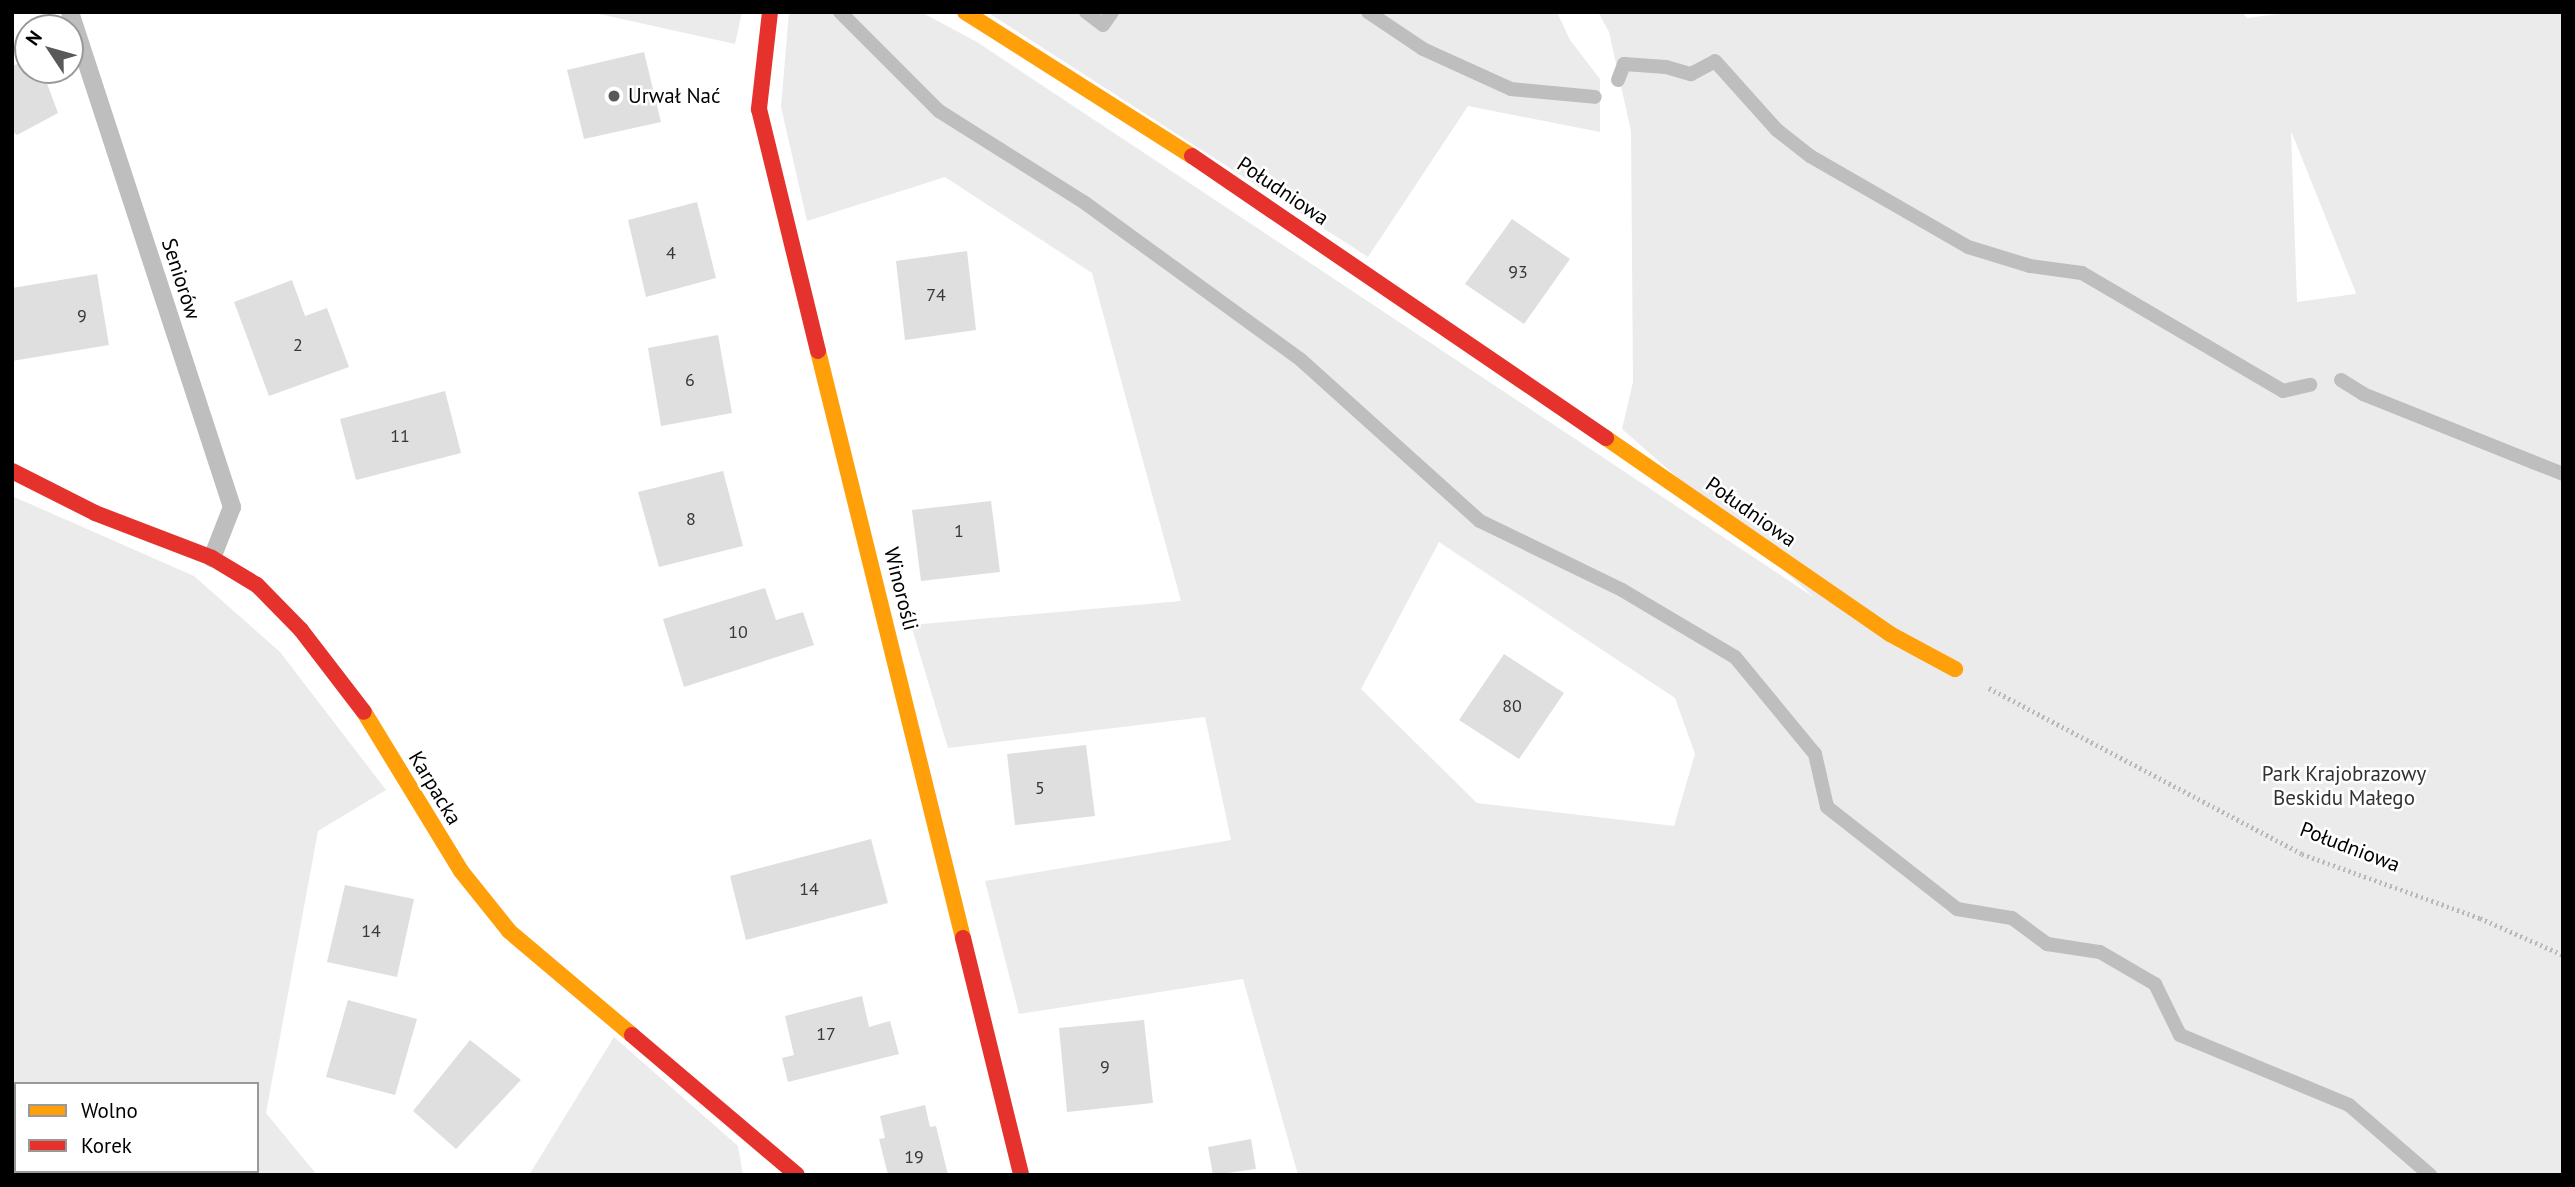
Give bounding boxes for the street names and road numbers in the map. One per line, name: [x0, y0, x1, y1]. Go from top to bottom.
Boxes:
street label: Południowa: [1232, 151, 1334, 231]
street label: Seniorów: [156, 235, 206, 323]
street label: Południowa: [1701, 472, 1801, 552]
street label: Winorośli: [879, 545, 923, 633]
street label: Karpacka: [403, 747, 467, 829]
street label: Południowa: [2296, 816, 2404, 878]

